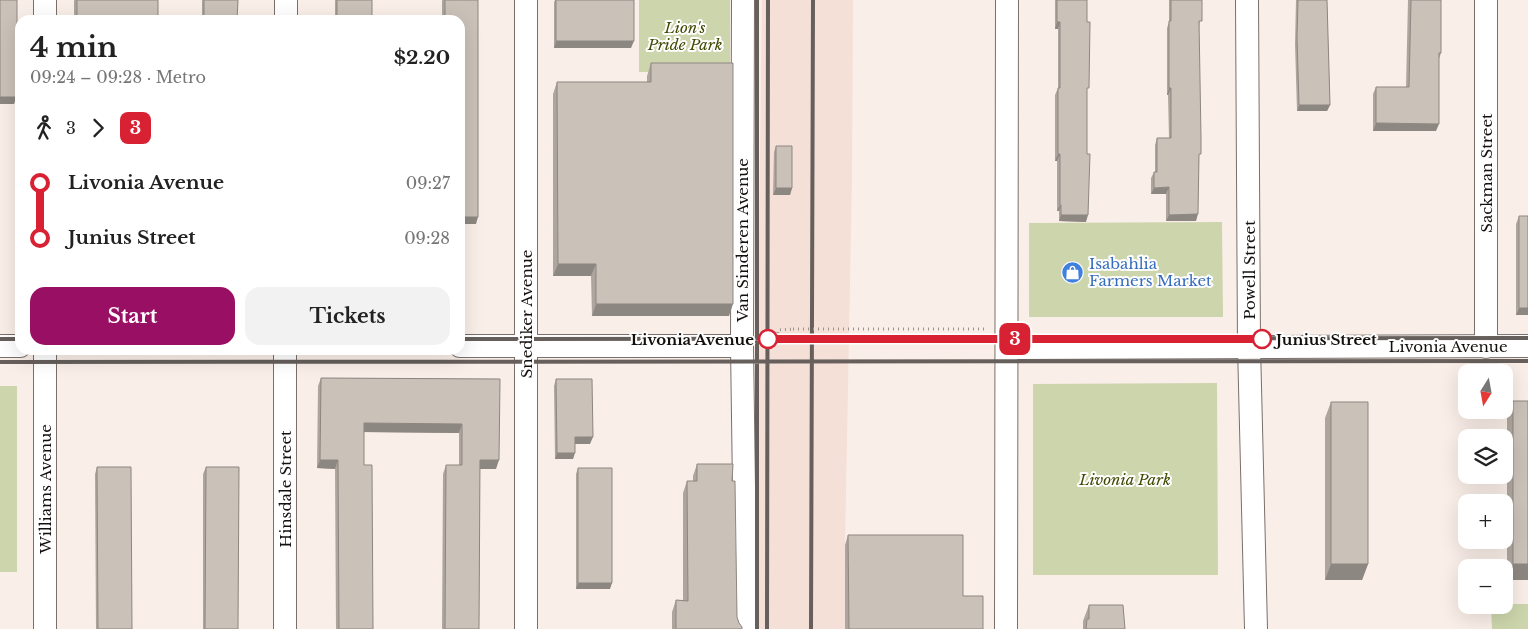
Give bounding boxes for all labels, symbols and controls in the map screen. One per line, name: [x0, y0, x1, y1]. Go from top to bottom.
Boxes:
park label: Lion's Pride Park: [647, 18, 722, 54]
text: 4 min: [30, 30, 117, 65]
text: $2.20: [394, 46, 450, 69]
text: 09:24 – 09:28 · Metro: [30, 67, 206, 87]
street label: Sackman Street: [1477, 113, 1496, 233]
icon: walk: [30, 114, 58, 142]
icon: forward: [84, 114, 112, 142]
text: 3: [130, 117, 141, 139]
text: 3: [66, 118, 76, 138]
street label: Van Sinderen Avenue: [733, 158, 752, 323]
text: Livonia Avenue: [68, 171, 224, 194]
text: 09:27: [406, 173, 450, 193]
street label: Powell Street: [1240, 220, 1259, 320]
text: Junius Street: [68, 226, 196, 249]
text: 09:28: [404, 228, 450, 248]
street label: Snediker Avenue: [517, 250, 536, 378]
place label: Isabahlia Farmers Market: [1089, 254, 1212, 290]
shop icon: Isabahlia Farmers Market: [1061, 260, 1085, 284]
button: Start: [30, 287, 235, 345]
button: Tickets: [245, 287, 450, 345]
line badge: 3: [999, 323, 1031, 355]
text: 3: [1009, 328, 1021, 350]
marker: Livonia Avenue: [758, 329, 778, 349]
marker: Junius Street: [1252, 329, 1272, 349]
place label: Livonia Avenue: [631, 330, 754, 349]
place label: Junius Street: [1273, 330, 1377, 349]
street label: Livonia Avenue: [1389, 337, 1508, 356]
north arrow: [1458, 364, 1512, 419]
map controls: [1458, 364, 1513, 614]
street label: Williams Avenue: [36, 424, 55, 555]
button: layers: [1458, 429, 1513, 484]
street label: Hinsdale Street: [276, 430, 295, 548]
park label: Livonia Park: [1078, 470, 1171, 489]
button: +: [1458, 494, 1513, 549]
button: −: [1458, 559, 1513, 614]

